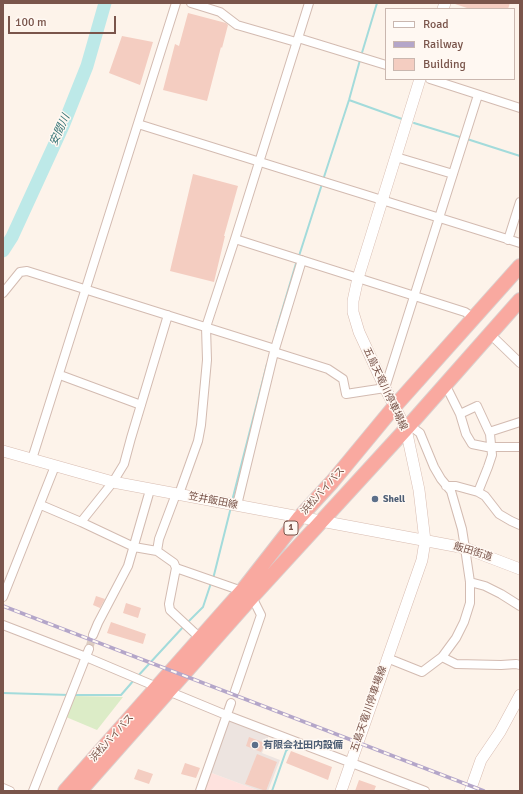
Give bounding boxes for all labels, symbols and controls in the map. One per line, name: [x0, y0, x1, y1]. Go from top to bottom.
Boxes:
scale bar: [10, 8, 118, 34]
legend: [385, 8, 515, 80]
text: 100 m: [15, 15, 47, 30]
text: Road: [423, 17, 449, 32]
text: Railway: [423, 37, 463, 52]
text: Building: [423, 57, 466, 72]
water label: 安間川: [47, 112, 73, 148]
street label: 五島天竜川停車場線: [361, 346, 409, 432]
street label: 浜松バイパス: [298, 465, 348, 517]
street label: 笠井飯田線: [187, 490, 239, 512]
place label: Shell: [383, 493, 405, 505]
marker: Shell: [370, 494, 380, 504]
road number: 1: [284, 521, 298, 535]
street label: 飯田街道: [452, 540, 494, 564]
street label: 五島天竜川停車場線: [349, 664, 389, 754]
street label: 浜松バイパス: [87, 712, 137, 764]
place label: 有限会社田内設備: [263, 739, 343, 751]
marker: 有限会社田内設備: [250, 740, 260, 750]

